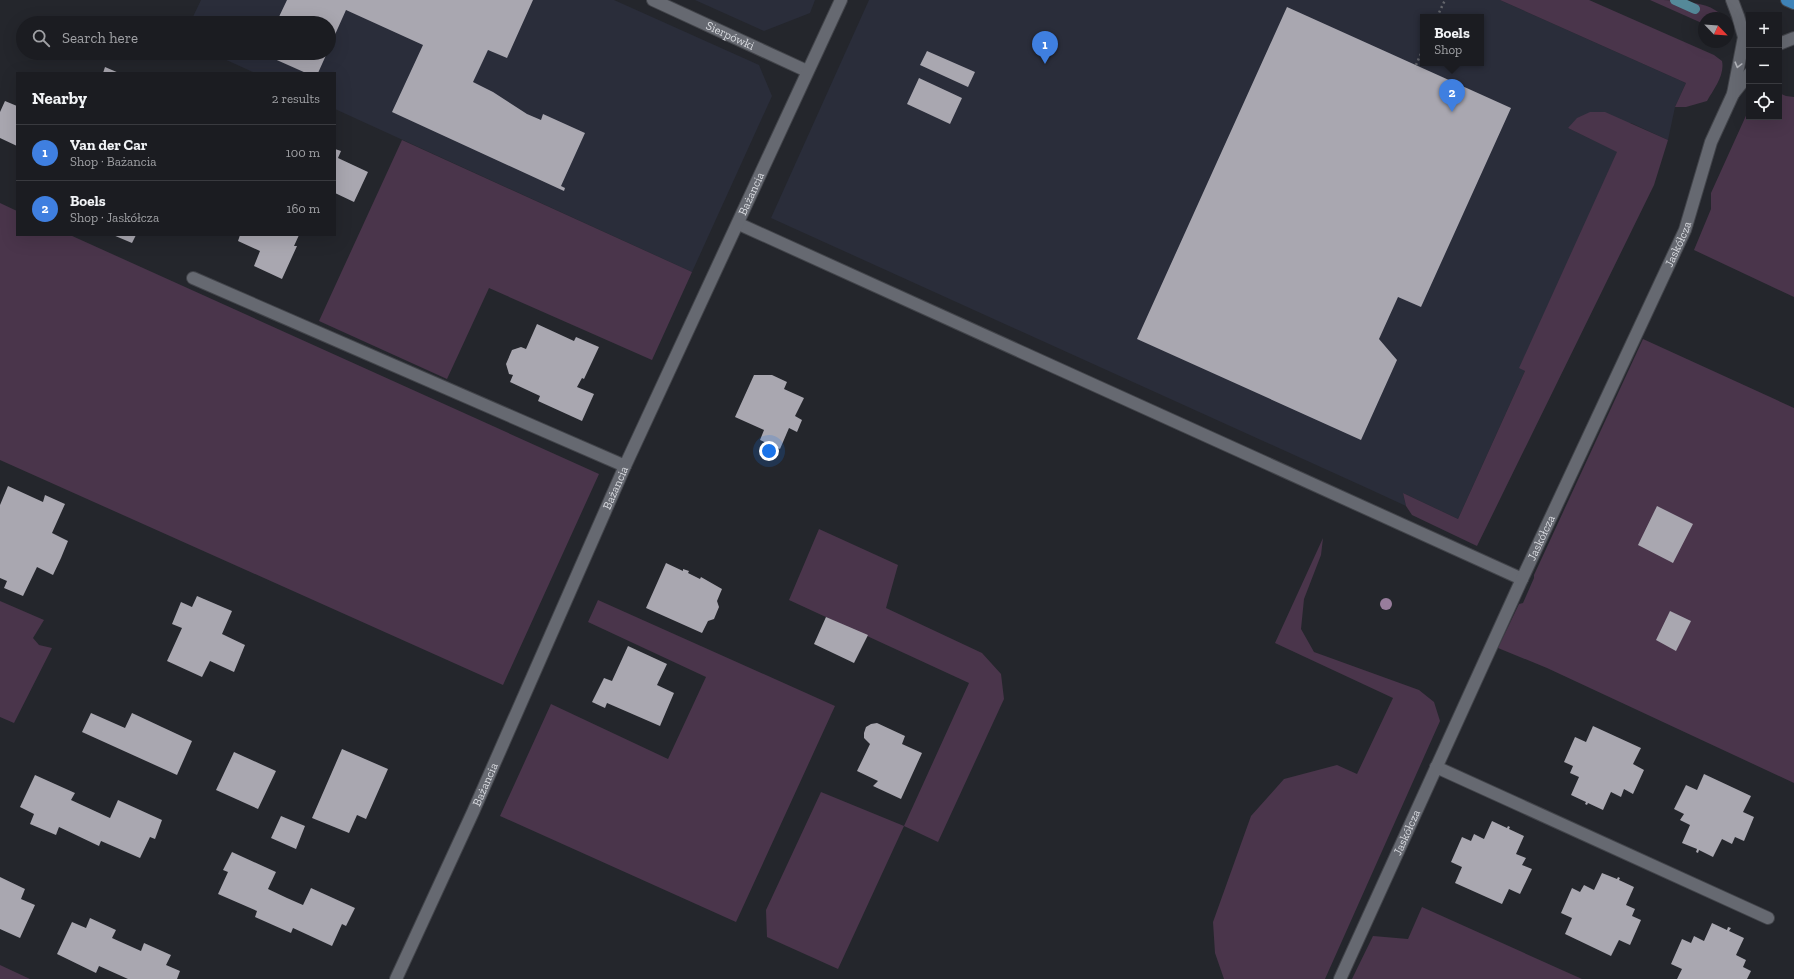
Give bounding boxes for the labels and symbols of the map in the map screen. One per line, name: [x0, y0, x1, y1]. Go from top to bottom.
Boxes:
north arrow: [1698, 12, 1734, 48]
street label: Sierpówki: [704, 18, 757, 53]
pin: 1: [1032, 31, 1058, 64]
one-way arrow: [1734, 61, 1743, 68]
pin: 2: [1439, 79, 1465, 112]
street label: Bażancia: [735, 170, 767, 217]
street label: Jaskółcza: [1662, 220, 1694, 269]
your location: [759, 441, 779, 461]
street label: Bażancia: [600, 464, 631, 512]
street label: Jaskółcza: [1525, 513, 1558, 563]
street label: Bażancia: [469, 760, 501, 808]
street label: Jaskółcza: [1390, 807, 1423, 857]

